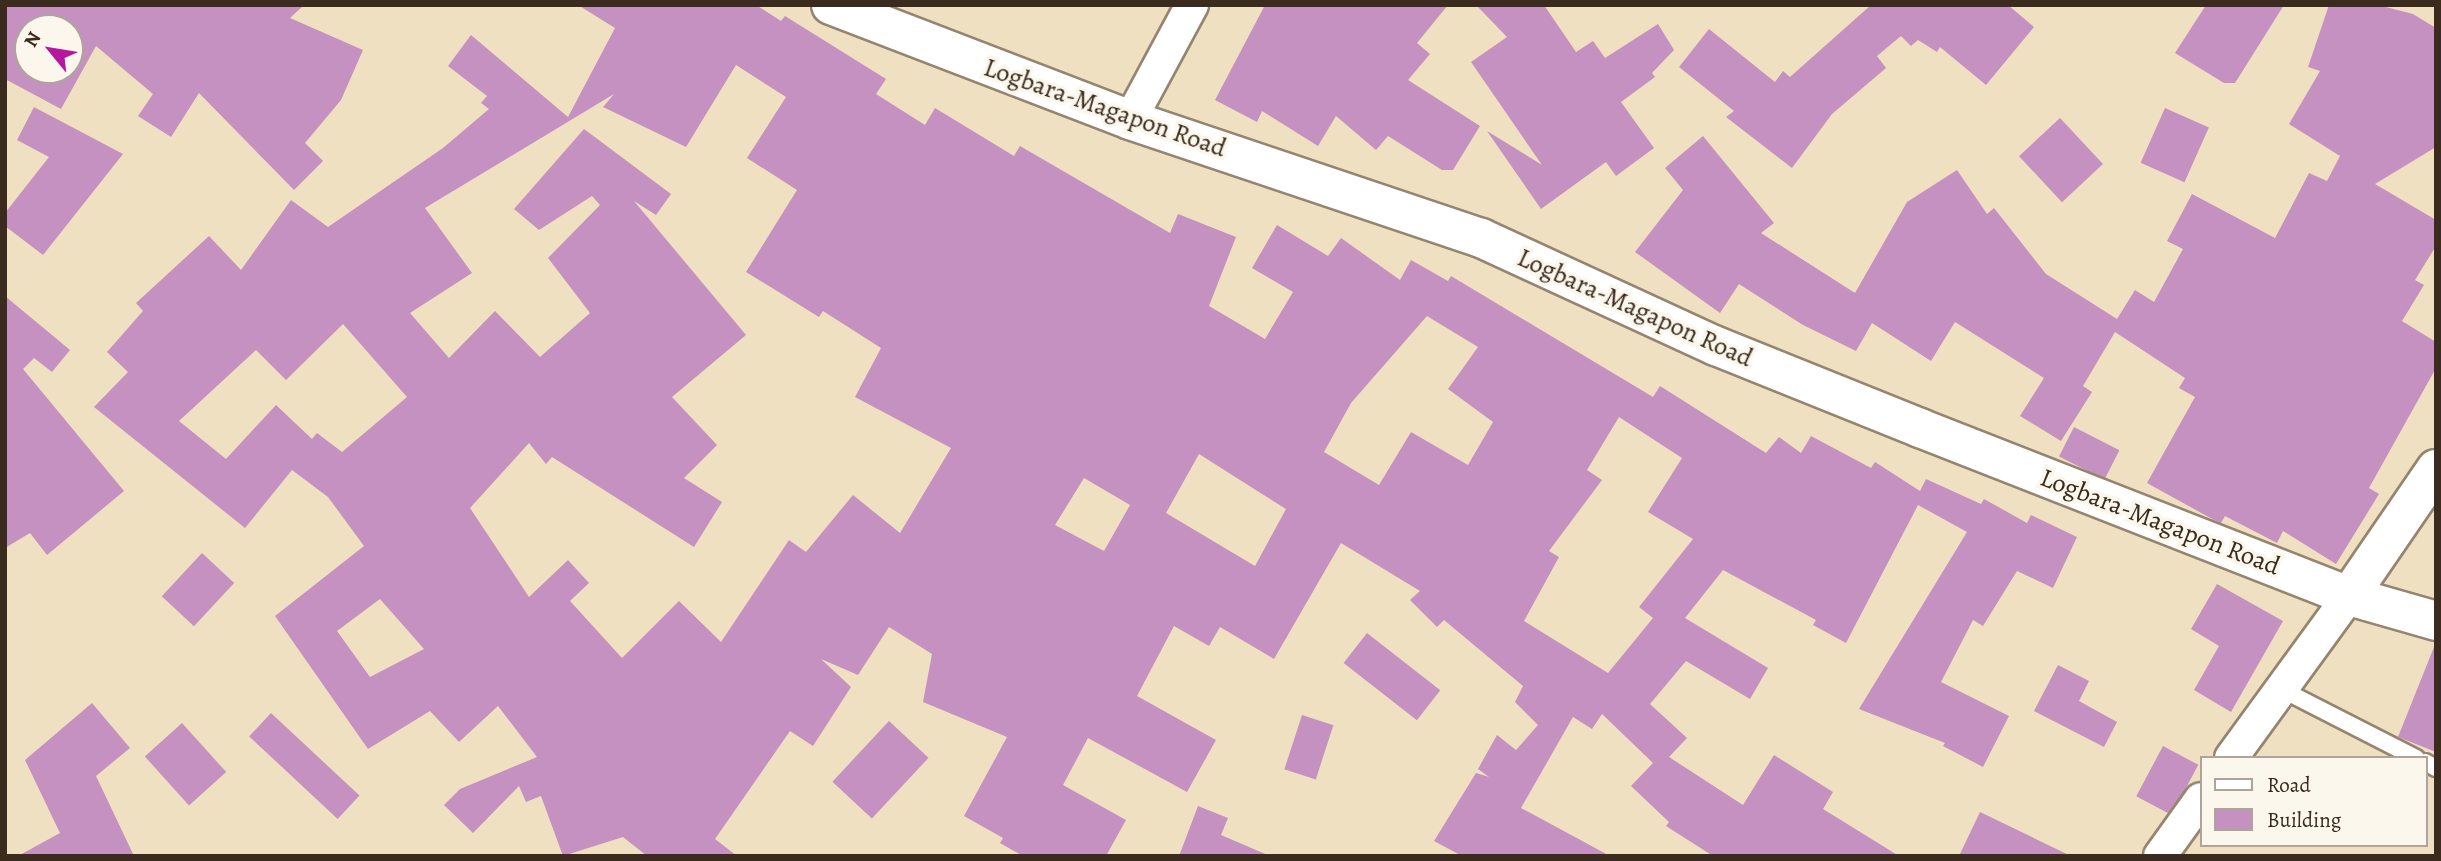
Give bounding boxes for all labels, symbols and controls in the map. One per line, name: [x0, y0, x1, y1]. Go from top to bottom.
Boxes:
north arrow: [14, 14, 84, 84]
text: N: [18, 27, 47, 52]
street label: Logbara-Magapon Road: [980, 52, 1230, 164]
street label: Logbara-Magapon Road: [1513, 242, 1757, 374]
street label: Logbara-Magapon Road: [2036, 462, 2284, 582]
legend: [2200, 756, 2427, 847]
text: Road: [2267, 771, 2311, 799]
text: Building: [2267, 806, 2341, 834]

